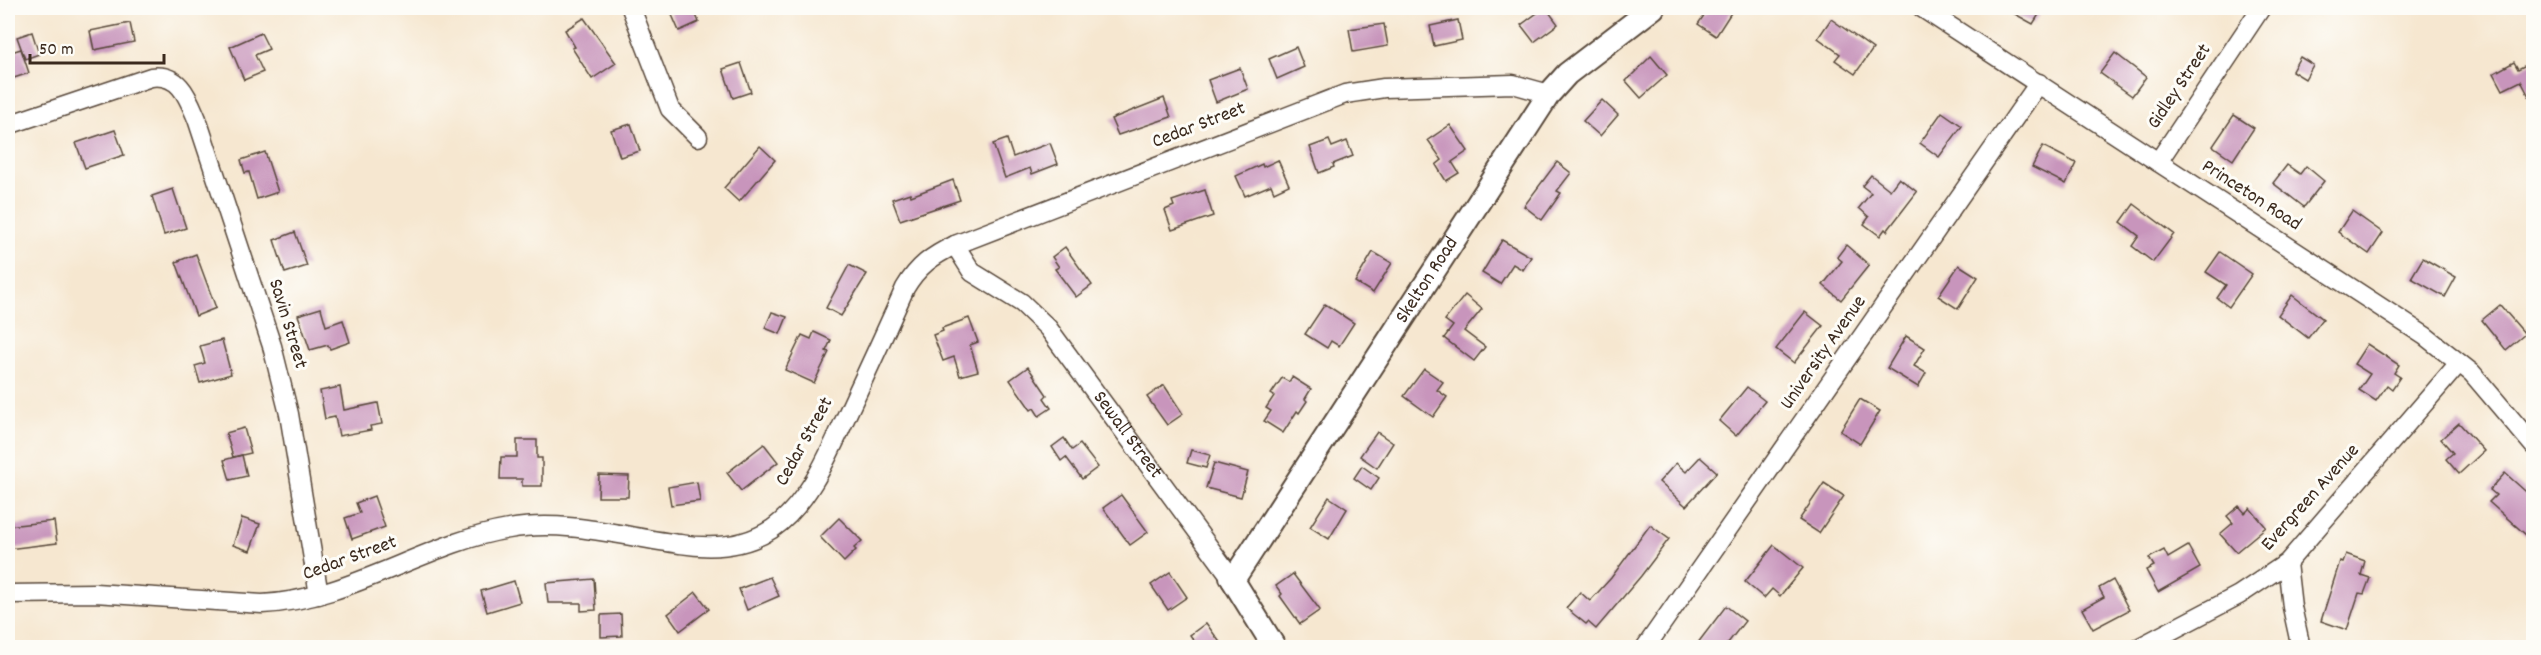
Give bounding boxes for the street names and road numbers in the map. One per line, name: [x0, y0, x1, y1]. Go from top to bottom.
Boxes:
street label: Gidley Street: [2141, 39, 2219, 135]
street label: Cedar Street: [1148, 95, 1250, 157]
street label: Princeton Road: [2196, 153, 2306, 239]
street label: Skelton Road: [1389, 232, 1466, 329]
street label: Savin Street: [260, 276, 314, 372]
street label: University Avenue: [1774, 290, 1874, 416]
street label: Sewall Street: [1085, 386, 1169, 485]
street label: Cedar Street: [769, 392, 841, 492]
street label: Evergreen Avenue: [2255, 438, 2367, 558]
street label: Cedar Street: [299, 529, 401, 589]

